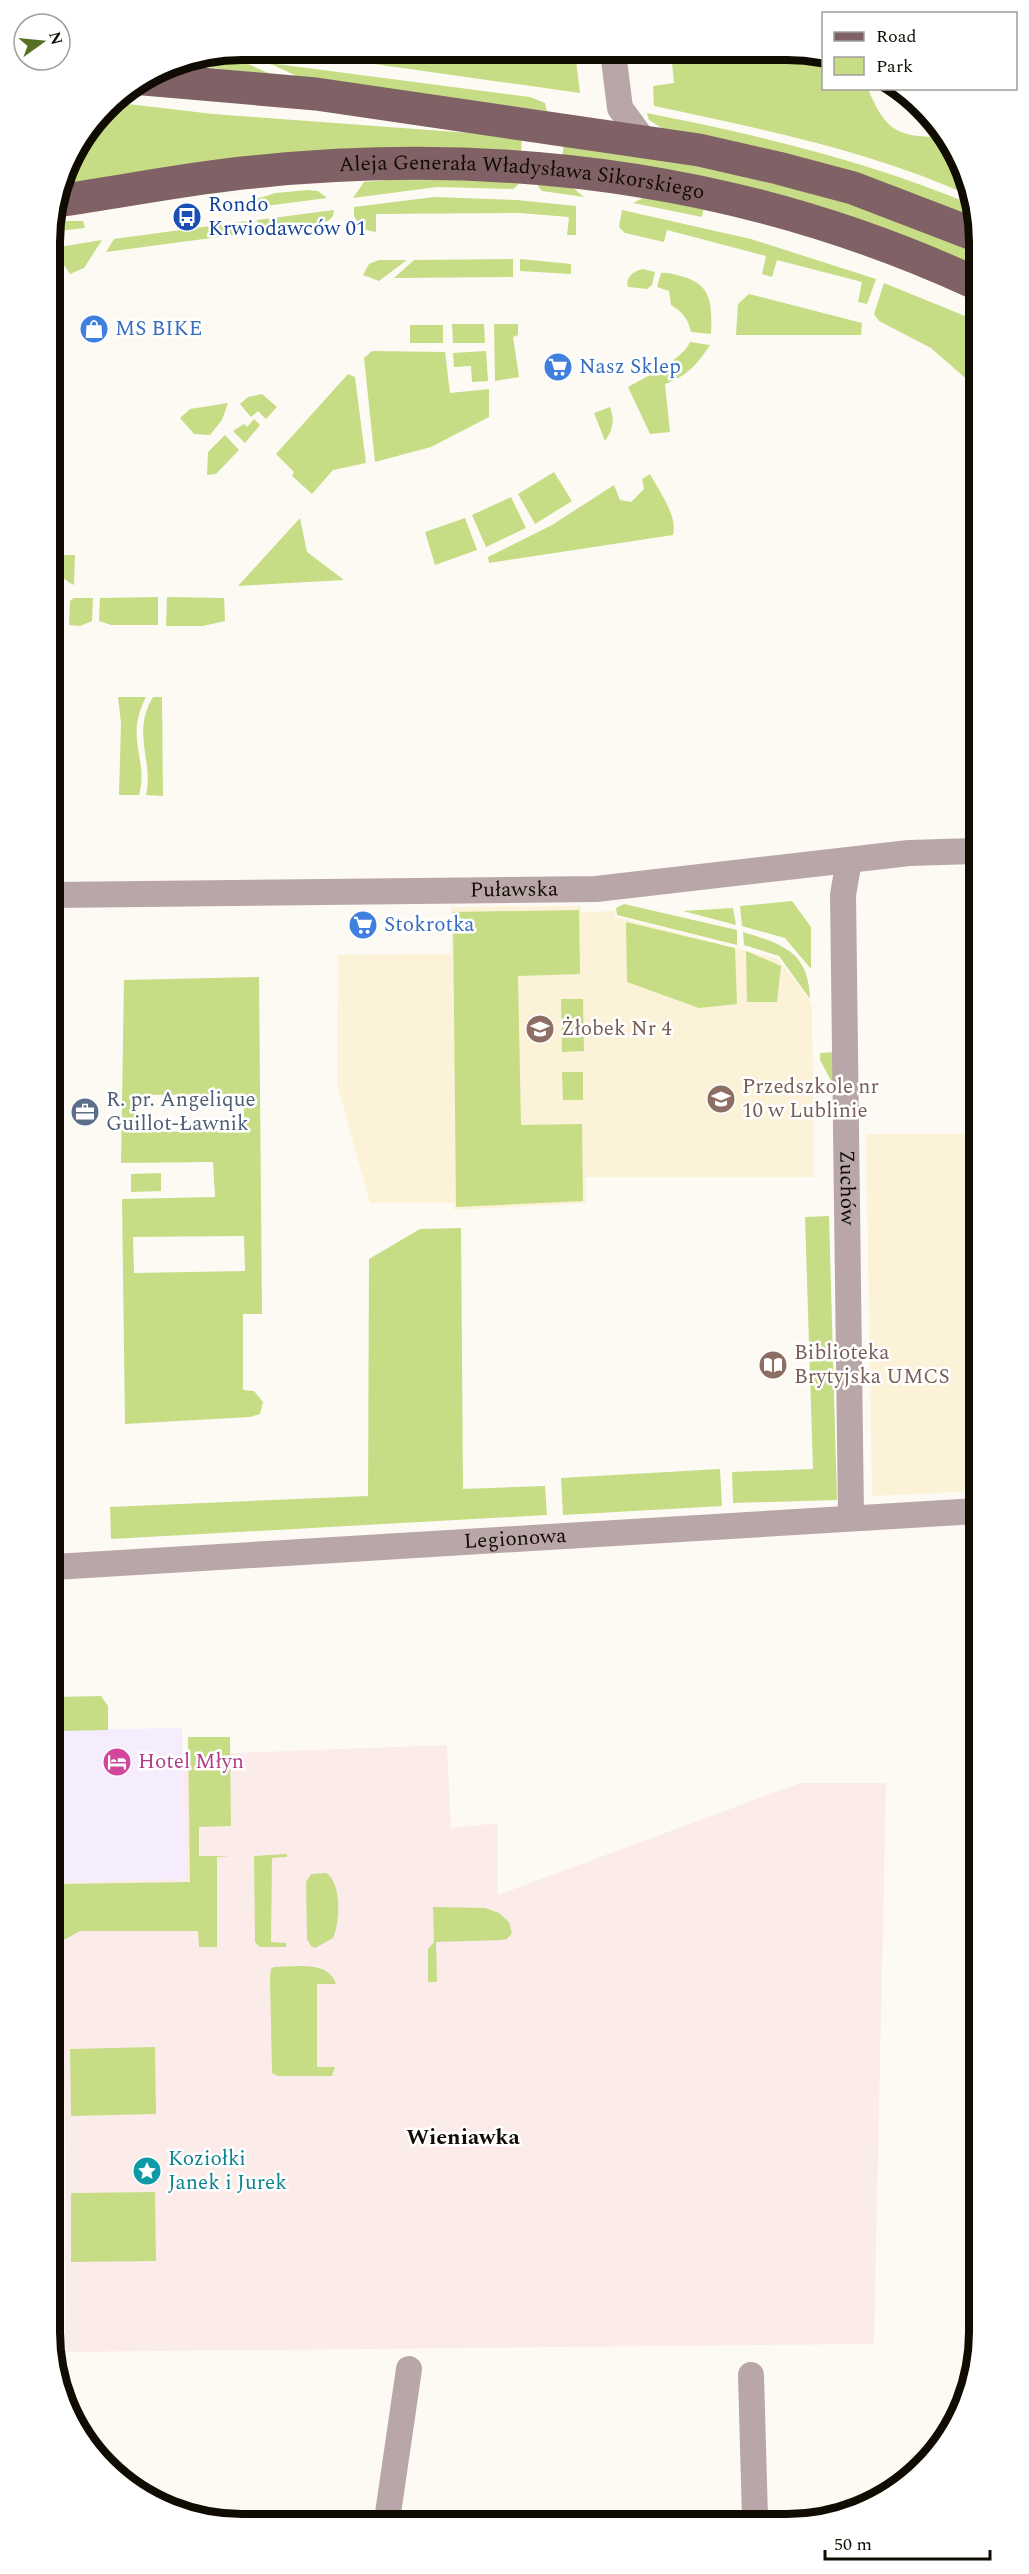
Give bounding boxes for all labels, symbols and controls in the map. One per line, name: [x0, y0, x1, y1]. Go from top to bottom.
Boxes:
north arrow: [12, 12, 72, 72]
legend: [822, 12, 1017, 90]
text: Road: [876, 23, 917, 50]
text: N: [42, 29, 69, 48]
text: Park: [876, 53, 913, 80]
street label: Aleja Generała Władysława Sikorskiego: [338, 147, 708, 209]
place label: Rondo Krwiodawców 01: [208, 189, 367, 245]
bus stop icon: Rondo Krwiodawców 01: [171, 201, 203, 233]
shop icon: MS BIKE: [78, 313, 110, 345]
place label: MS BIKE: [115, 313, 202, 345]
supermarket icon: Nasz Sklep: [542, 351, 574, 383]
place label: Nasz Sklep: [579, 351, 681, 383]
street label: Puławska: [470, 873, 559, 906]
supermarket icon: Stokrotka: [347, 909, 379, 941]
place label: Stokrotka: [384, 909, 475, 941]
school or university icon: Żłobek Nr 4: [524, 1013, 556, 1045]
place label: Żłobek Nr 4: [561, 1013, 672, 1045]
place label: Przedszkole nr 10 w Lublinie: [742, 1071, 879, 1127]
school or university icon: Przedszkole nr 10 w Lublinie: [705, 1083, 737, 1115]
place label: R. pr. Angelique Guillot-Ławnik: [106, 1084, 256, 1140]
office icon: R. pr. Angelique Guillot-Ławnik: [69, 1096, 101, 1128]
street label: Zuchów: [830, 1150, 863, 1226]
place label: Biblioteka Brytyjska UMCS: [794, 1337, 950, 1393]
library icon: Biblioteka Brytyjska UMCS: [757, 1349, 789, 1381]
street label: Legionowa: [463, 1520, 568, 1558]
hotel icon: Hotel Młyn: [101, 1746, 133, 1778]
place label: Hotel Młyn: [138, 1746, 244, 1778]
district label: Wieniawka: [406, 2121, 520, 2154]
place label: Koziołki Janek i Jurek: [168, 2143, 287, 2199]
place icon: Koziołki Janek i Jurek: [131, 2155, 163, 2187]
scale bar: [825, 2523, 990, 2561]
text: 50 m: [834, 2531, 872, 2558]

